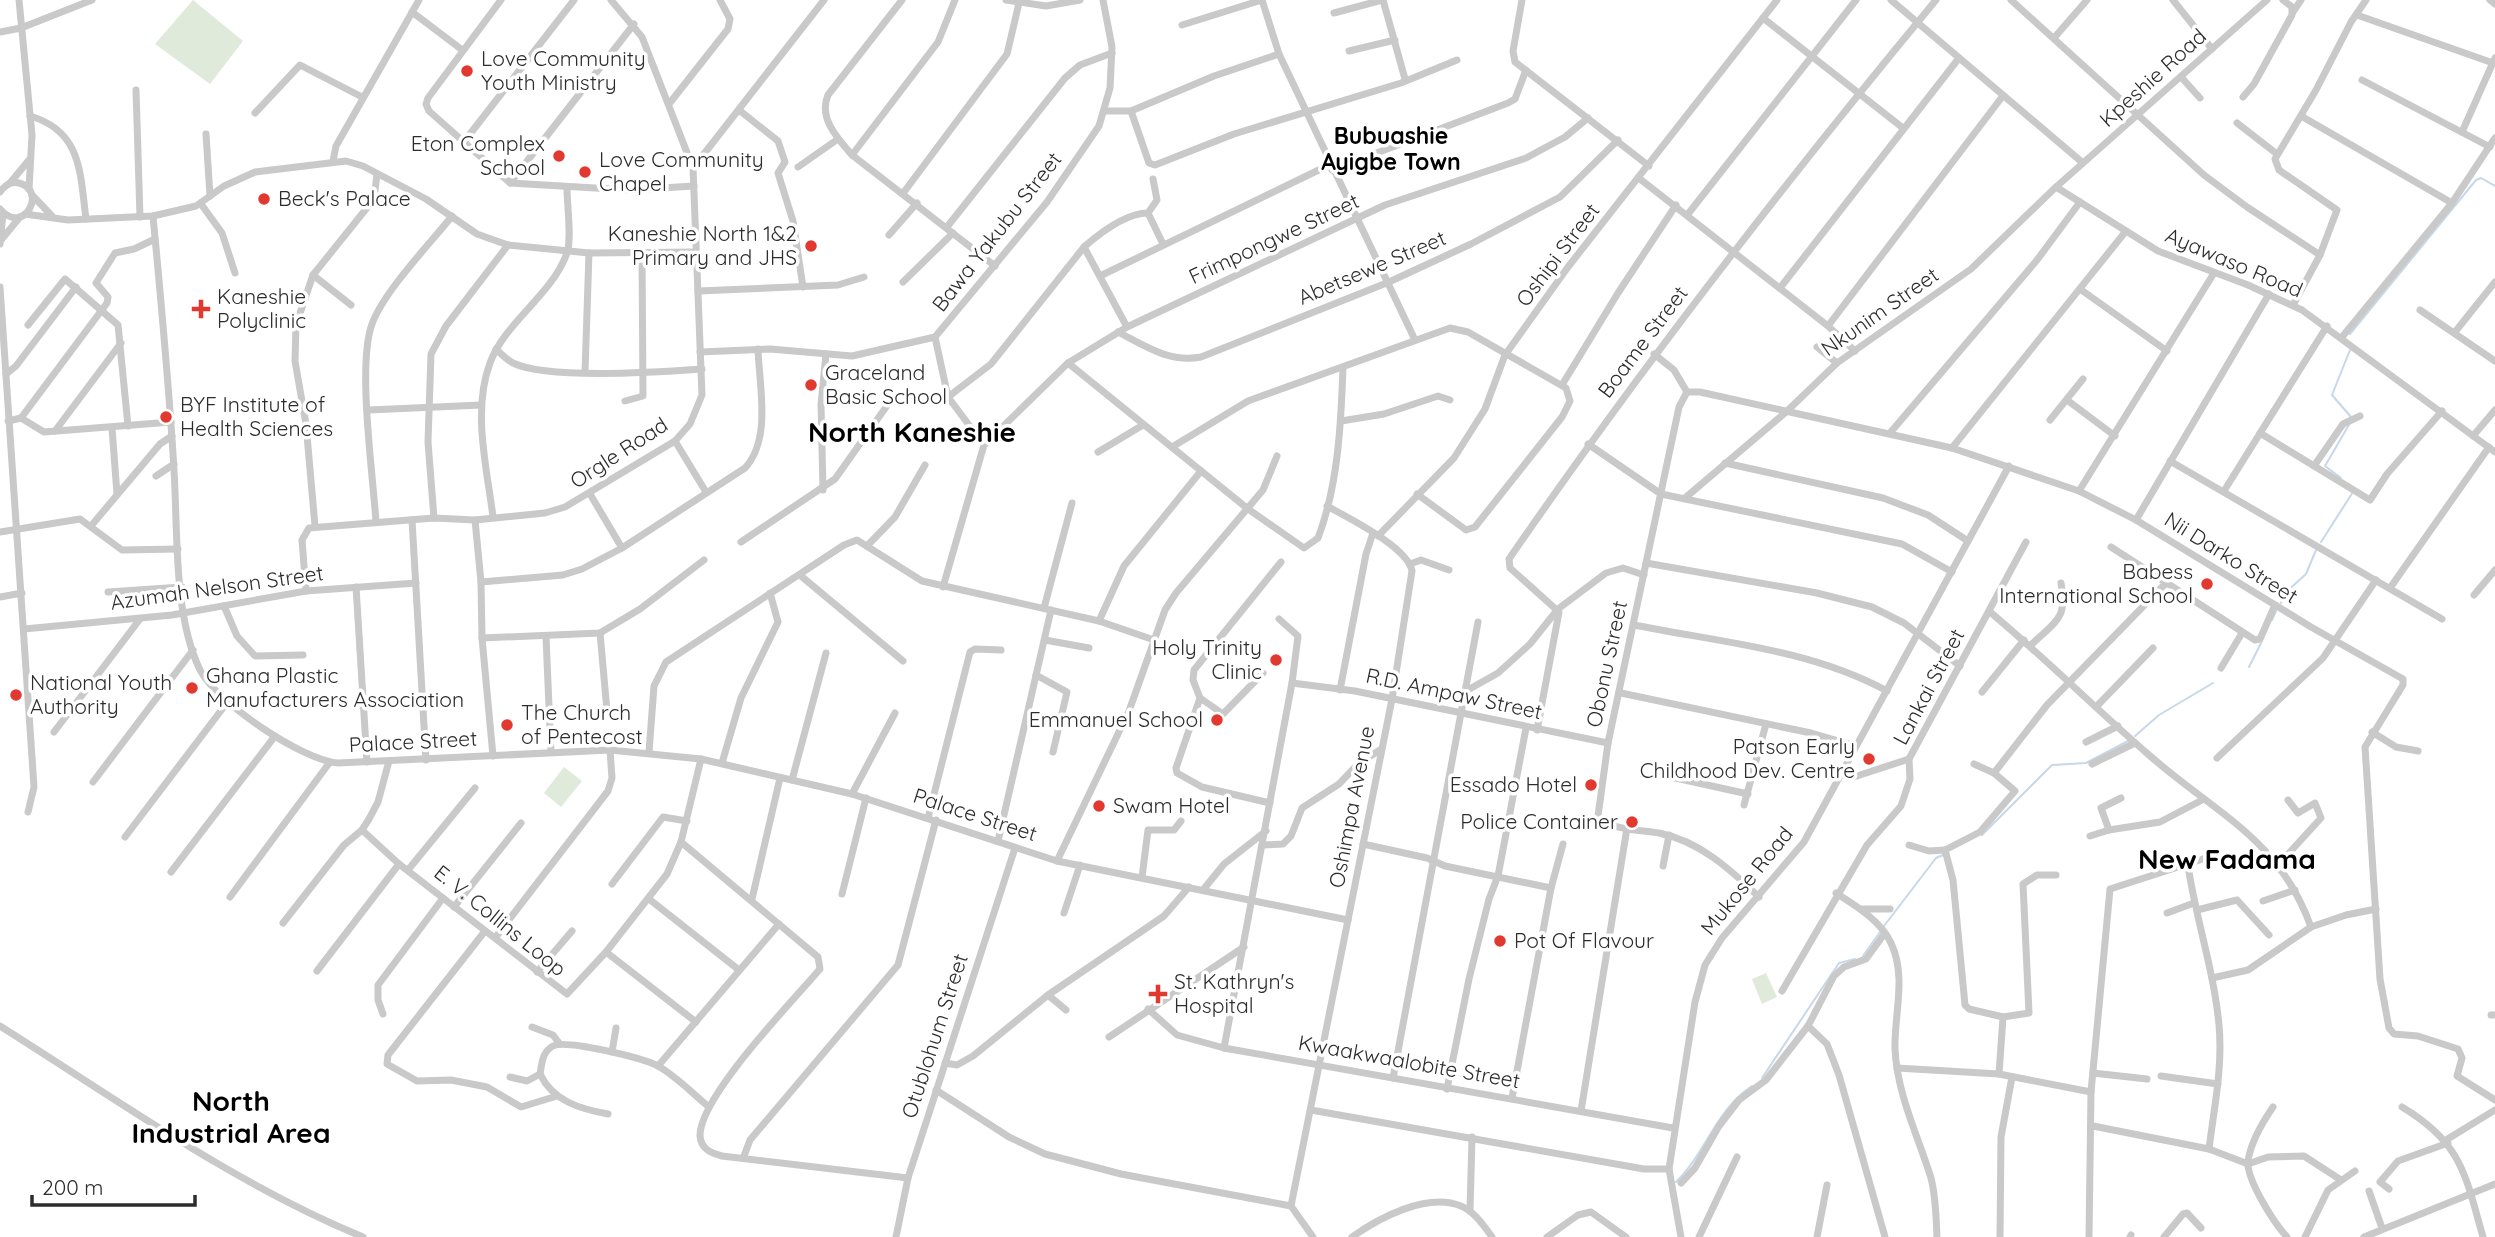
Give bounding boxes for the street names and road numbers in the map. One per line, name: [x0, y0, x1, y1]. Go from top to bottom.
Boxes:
street label: Kpeshie Road: [2094, 23, 2211, 132]
street label: Bawa Yakubu Street: [926, 146, 1067, 316]
street label: Frimpongwe Street: [1184, 187, 1363, 289]
street label: Oshipi Street: [1510, 198, 1605, 311]
street label: Ayawaso Road: [2162, 221, 2307, 303]
street label: Abetsewe Street: [1294, 224, 1450, 310]
street label: Nkunim Street: [1816, 261, 1943, 361]
street label: Boame Street: [1592, 280, 1693, 402]
street label: Orgle Road: [565, 411, 672, 493]
street label: Nii Darko Street: [2160, 506, 2303, 609]
street label: Azumah Nelson Street: [109, 559, 325, 615]
street label: Obonu Street: [1580, 598, 1632, 729]
street label: Lankai Street: [1887, 624, 1970, 749]
street label: R.D. Ampaw Street: [1364, 662, 1545, 724]
street label: Oshimpa Avenue: [1323, 724, 1379, 890]
street label: Palace Street: [348, 725, 478, 757]
street label: Palace Street: [910, 782, 1040, 846]
street label: Mukose Road: [1694, 821, 1798, 940]
street label: E. V. Collins Loop: [429, 859, 572, 981]
street label: Otublohum Street: [895, 950, 973, 1121]
street label: Kwaakwaalobite Street: [1296, 1029, 1522, 1093]

